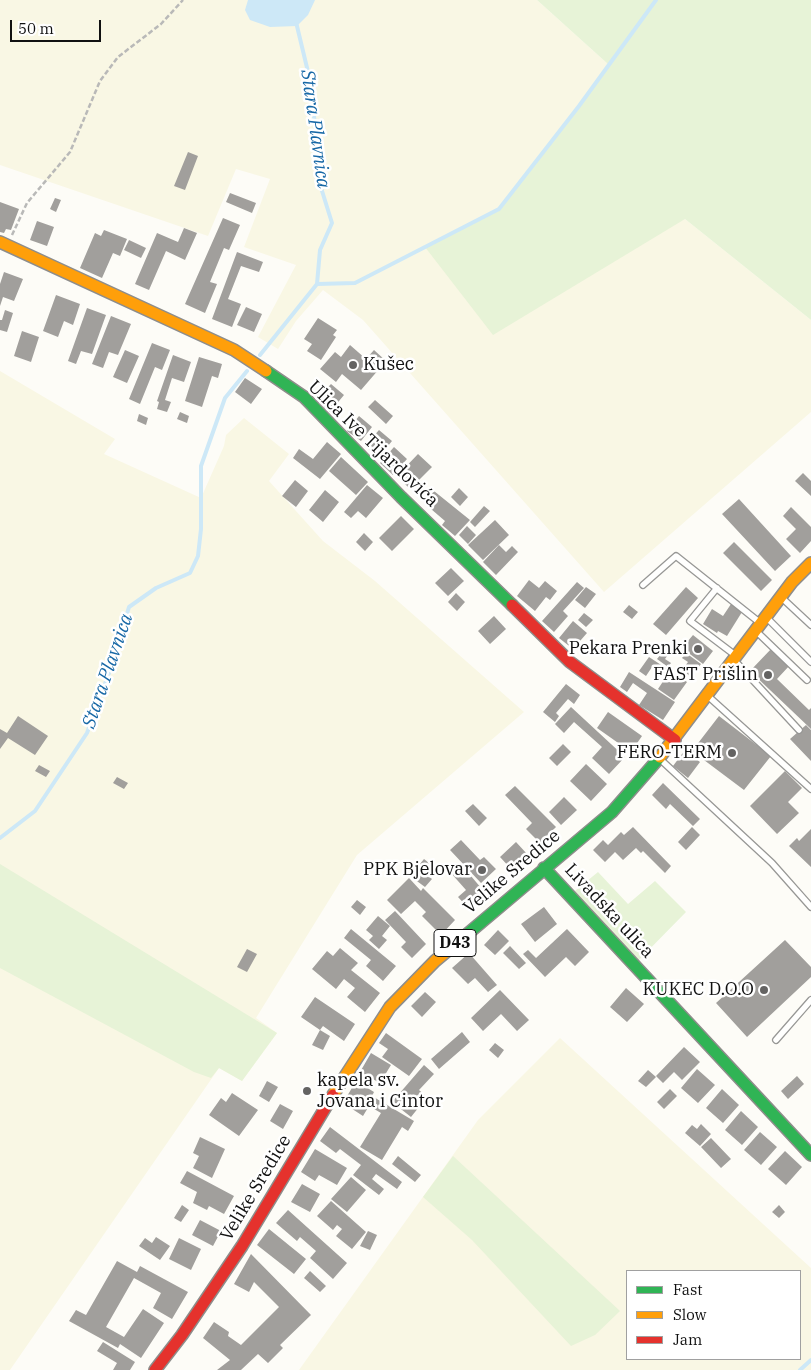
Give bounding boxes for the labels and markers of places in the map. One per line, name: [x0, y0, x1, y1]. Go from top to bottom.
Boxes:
place label: Kušec: [363, 354, 414, 376]
marker: Kušec: [347, 359, 359, 371]
place label: Pekara Prenki: [569, 638, 688, 660]
marker: Pekara Prenki: [692, 643, 704, 655]
place label: FAST Prišlin: [653, 664, 758, 686]
marker: FAST Prišlin: [762, 669, 774, 681]
place label: FERO-TERM: [617, 742, 722, 764]
marker: FERO-TERM: [726, 747, 738, 759]
place label: PPK Bjelovar: [363, 859, 472, 881]
marker: PPK Bjelovar: [476, 864, 488, 876]
place label: KUKEC D.O.O: [642, 979, 754, 1001]
marker: KUKEC D.O.O: [758, 984, 770, 996]
place label: kapela sv. Jovana i Cintor: [317, 1070, 443, 1112]
marker: kapela sv. Jovana i Cintor: [301, 1085, 313, 1097]

